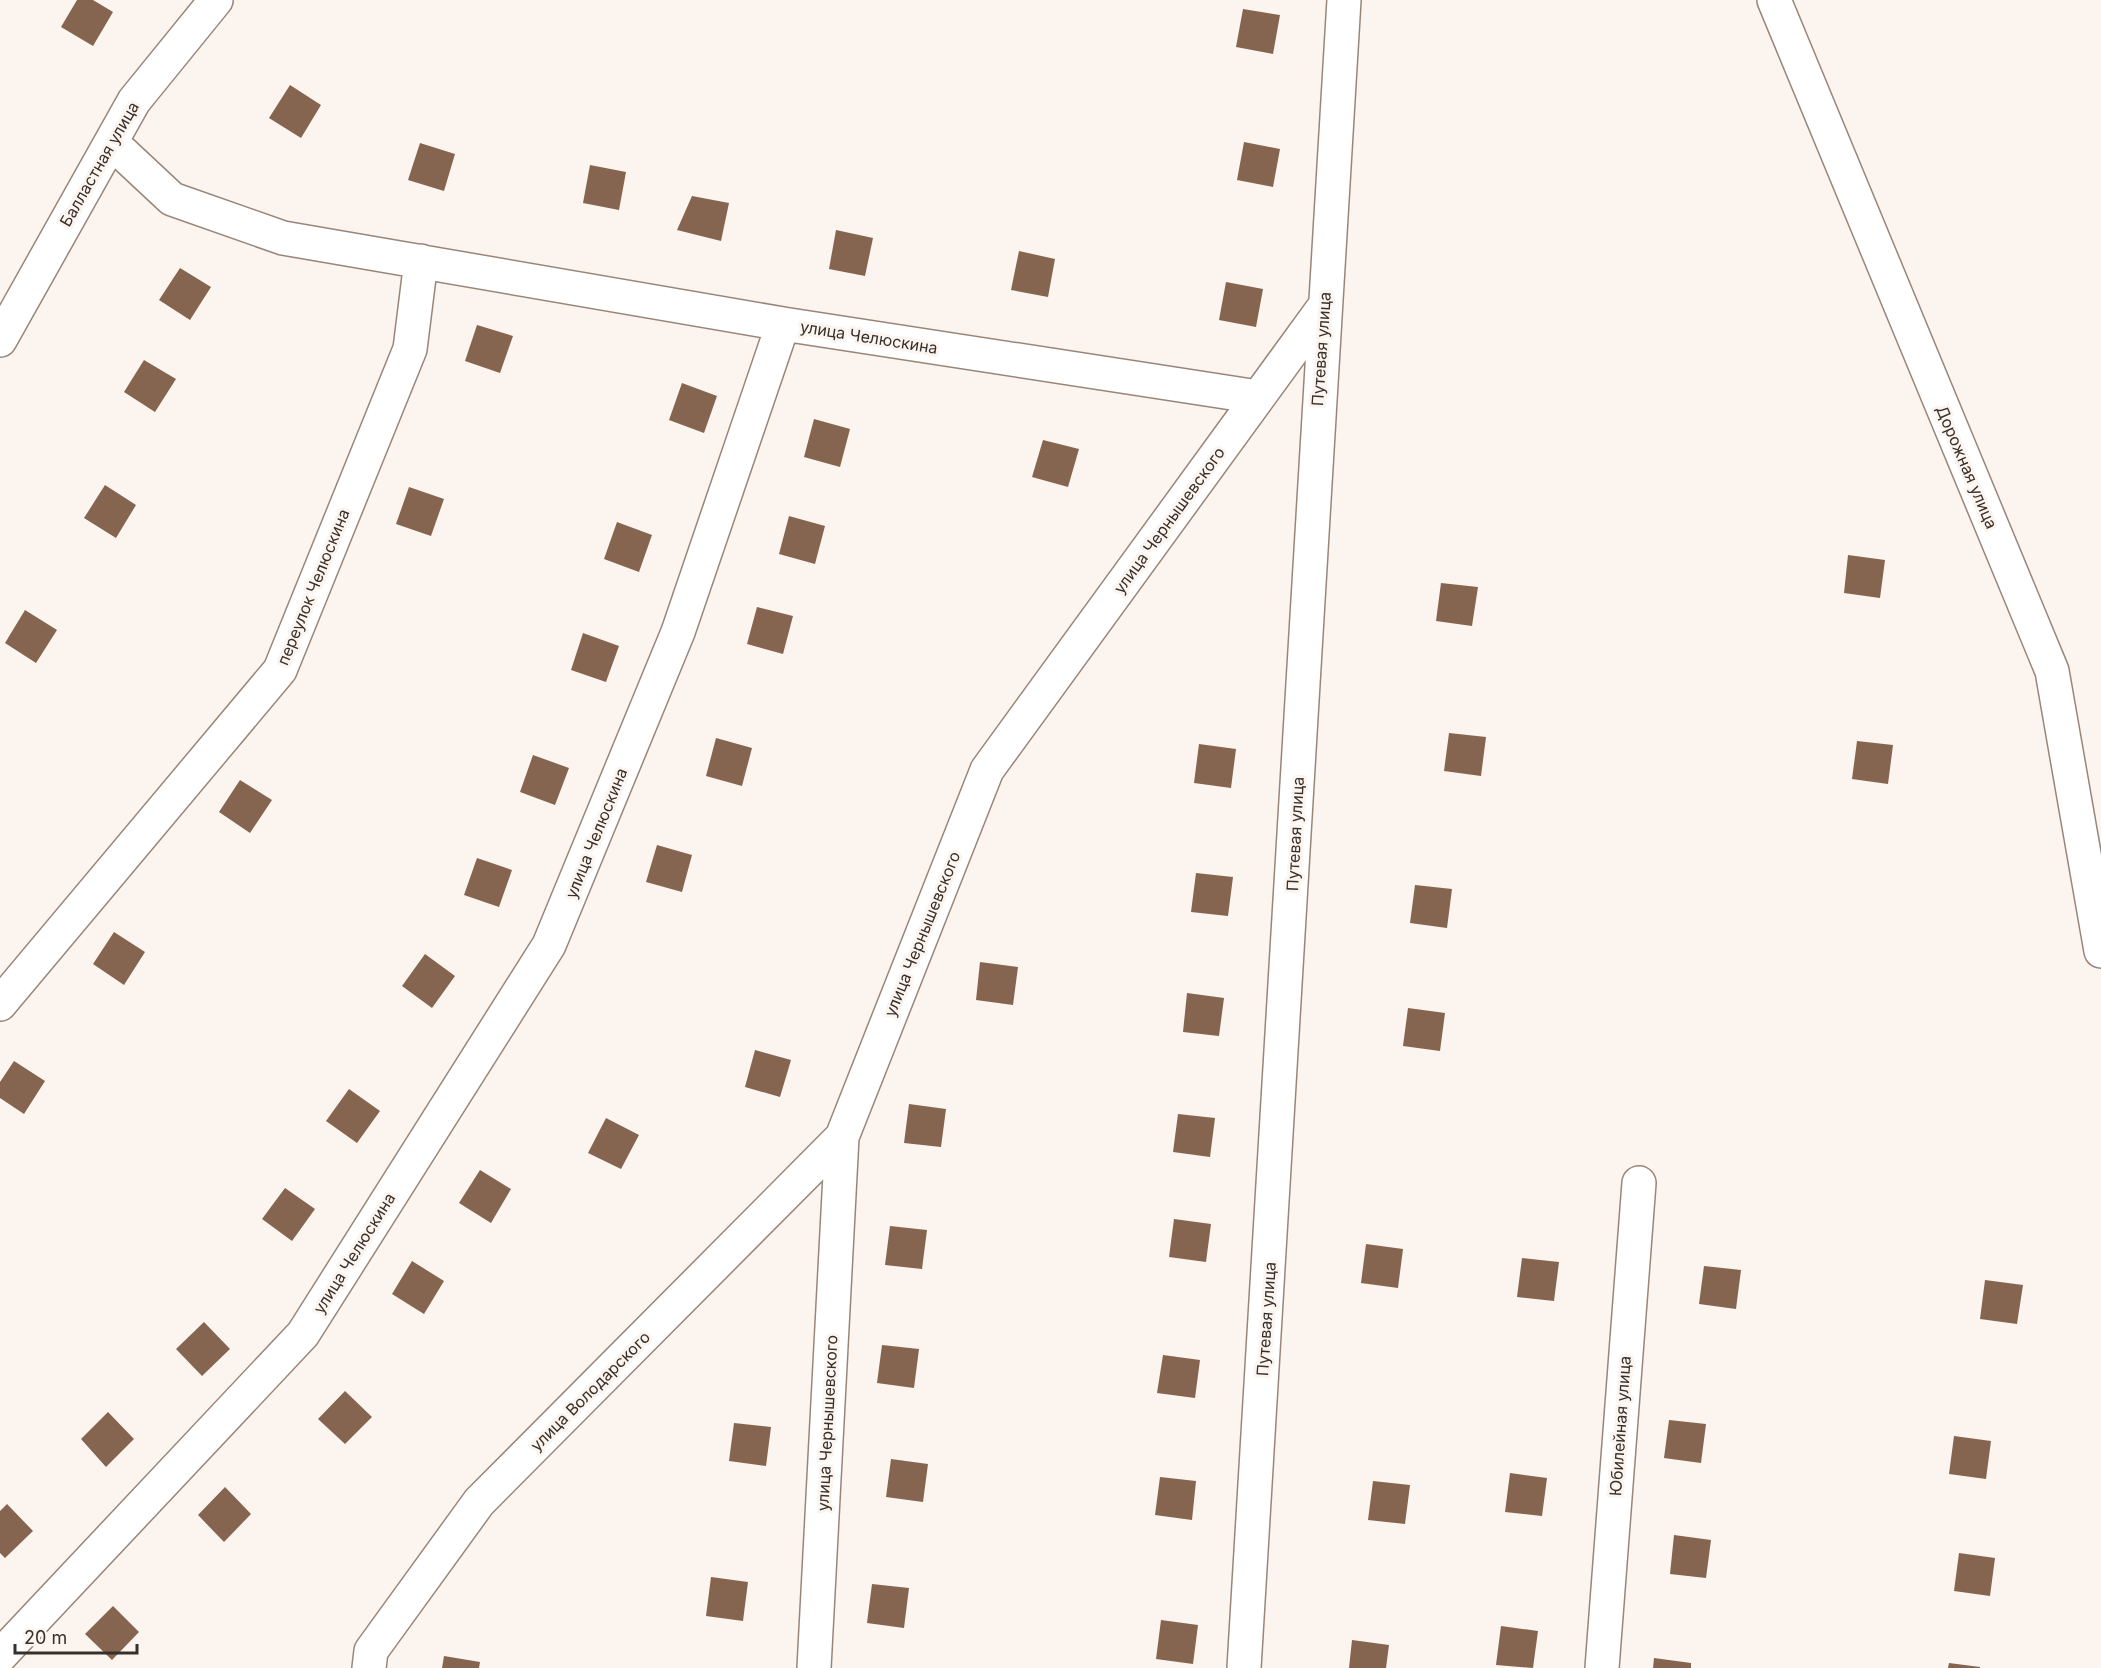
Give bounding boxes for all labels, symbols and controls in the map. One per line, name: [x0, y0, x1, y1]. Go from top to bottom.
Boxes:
street label: Балластная улица: [55, 98, 143, 230]
street label: Путевая улица: [1307, 291, 1335, 407]
street label: улица Челюскина: [799, 316, 939, 358]
street label: Дорожная улица: [1932, 402, 2002, 532]
street label: улица Чернышевского: [1109, 443, 1229, 597]
street label: переулок Челюскина: [273, 506, 353, 668]
street label: улица Челюскина: [561, 765, 631, 901]
street label: Путевая улица: [1282, 776, 1308, 892]
street label: улица Чернышевского: [880, 848, 964, 1020]
street label: улица Челюскина: [309, 1189, 399, 1317]
street label: Путевая улица: [1252, 1261, 1280, 1377]
street label: улица Володарского: [526, 1327, 654, 1455]
street label: улица Чернышевского: [812, 1334, 842, 1512]
street label: Юбилейная улица: [1605, 1355, 1635, 1497]
scale bar: [15, 1617, 136, 1655]
text: 20 m: [24, 1627, 67, 1648]

